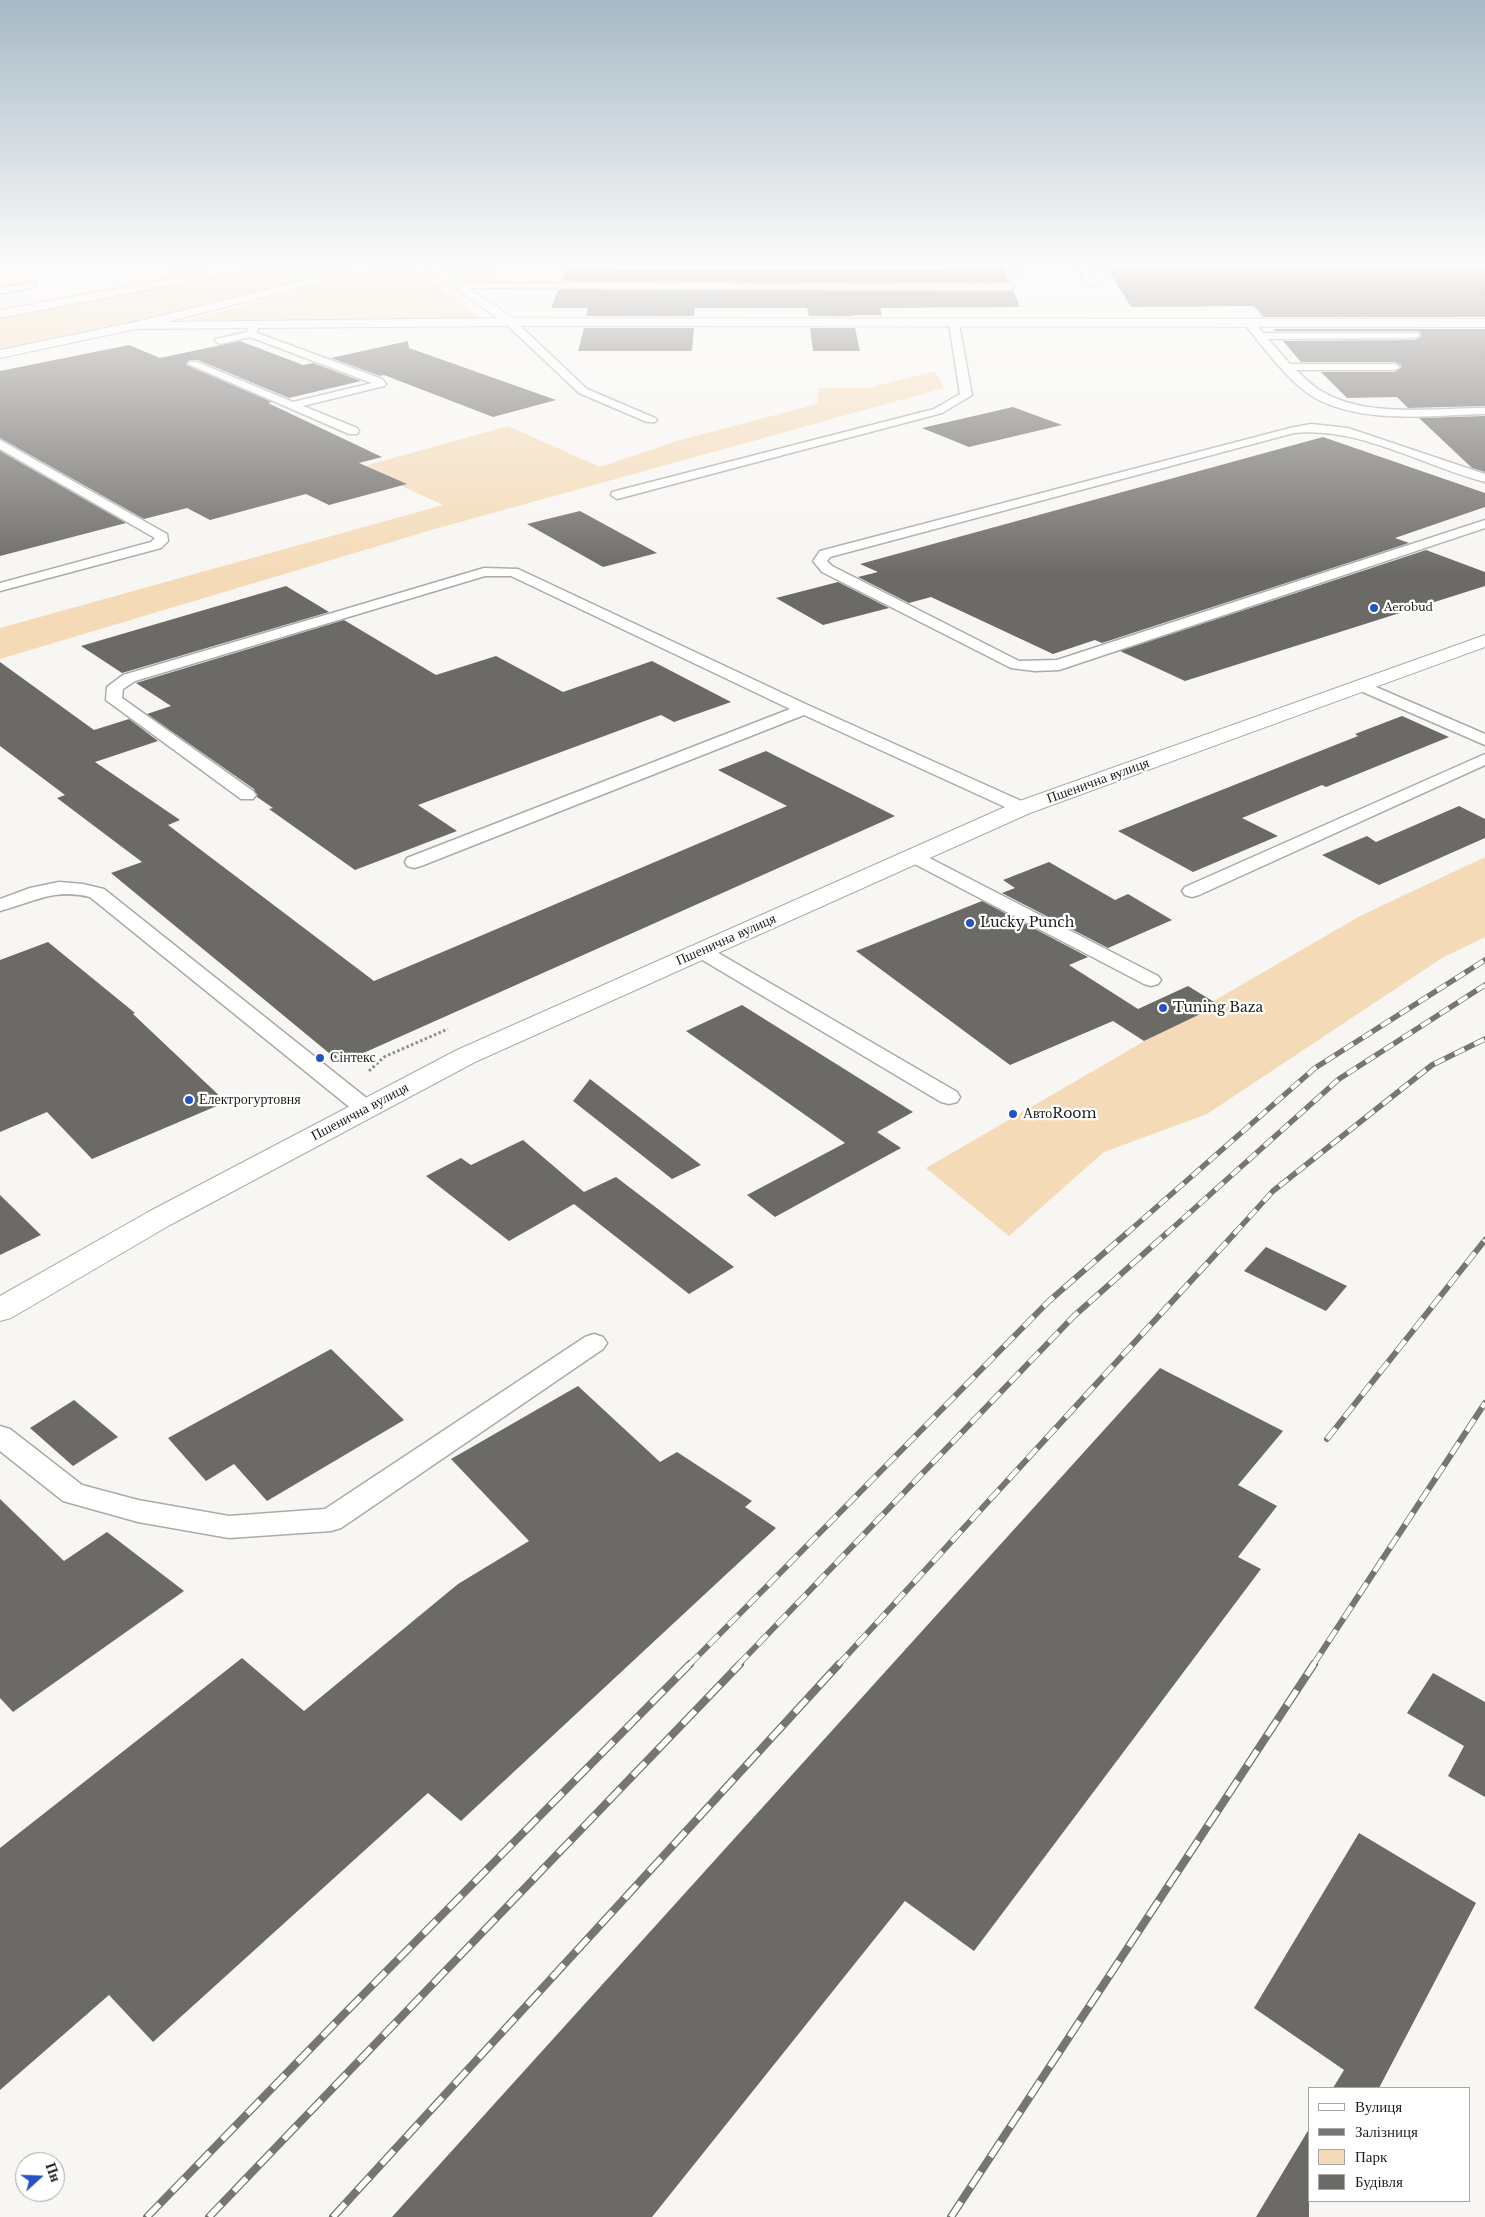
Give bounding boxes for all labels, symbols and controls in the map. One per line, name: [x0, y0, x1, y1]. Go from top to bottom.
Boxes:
place label: Aerobud: [1384, 601, 1433, 615]
marker: Aerobud: [1368, 602, 1380, 614]
street label: Пшенична вулиця: [1044, 755, 1152, 807]
street label: Пшенична вулиця: [673, 910, 779, 970]
place label: Lucky Punch: [980, 915, 1074, 931]
marker: Lucky Punch: [964, 917, 976, 929]
place label: Tuning Baza: [1173, 1000, 1263, 1016]
marker: Tuning Baza: [1157, 1002, 1169, 1014]
place label: Сінтекс: [330, 1050, 376, 1066]
marker: Сінтекс: [314, 1052, 326, 1064]
street label: Пшенична вулиця: [308, 1079, 412, 1145]
place label: Електрогуртовня: [199, 1092, 301, 1108]
marker: Електрогуртовня: [183, 1094, 195, 1106]
place label: АвтоRoom: [1023, 1106, 1097, 1122]
marker: АвтоRoom: [1007, 1108, 1019, 1120]
legend: [1308, 2087, 1470, 2202]
text: Вулиця: [1355, 2097, 1402, 2116]
text: Залізниця: [1355, 2122, 1418, 2141]
text: Парк: [1355, 2147, 1387, 2166]
north arrow: [15, 2152, 65, 2202]
text: Пн: [41, 2160, 65, 2184]
text: Будівля: [1355, 2172, 1403, 2191]

